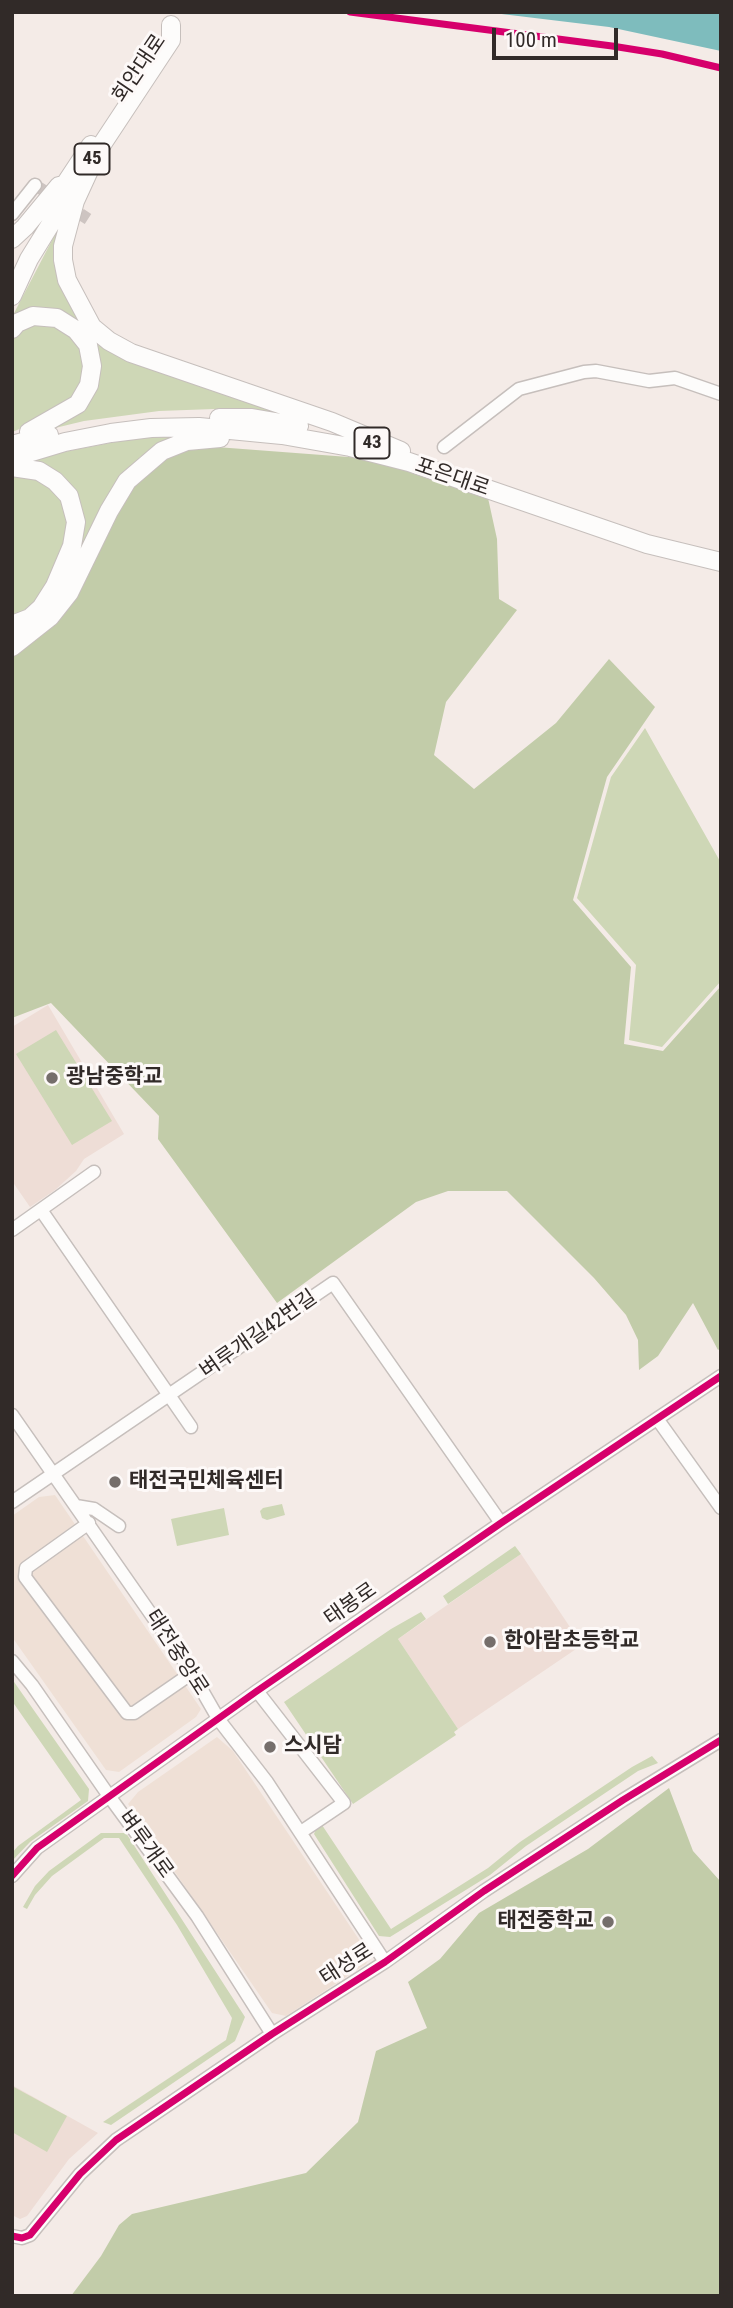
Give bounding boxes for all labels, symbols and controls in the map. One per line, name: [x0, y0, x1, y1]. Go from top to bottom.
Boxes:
scale bar: [495, 14, 621, 58]
text: 100 m: [505, 28, 557, 52]
street label: 회안대로: [108, 30, 172, 108]
road number: 45: [74, 144, 110, 174]
road number: 43: [354, 428, 390, 458]
street label: 포은대로: [411, 454, 493, 502]
place label: 광남중학교: [66, 1065, 163, 1091]
marker: 광남중학교: [44, 1070, 60, 1086]
street label: 벼루개길42번길: [196, 1285, 322, 1385]
place label: 태전국민체육센터: [129, 1469, 284, 1495]
marker: 태전국민체육센터: [107, 1474, 123, 1490]
street label: 태봉로: [320, 1578, 382, 1632]
street label: 태전중앙로: [139, 1606, 213, 1700]
place label: 한아람초등학교: [504, 1629, 639, 1655]
marker: 한아람초등학교: [482, 1634, 498, 1650]
place label: 스시담: [284, 1734, 342, 1760]
marker: 스시담: [262, 1739, 278, 1755]
street label: 벼루개로: [112, 1806, 178, 1884]
place label: 태전중학교: [497, 1909, 594, 1935]
marker: 태전중학교: [600, 1914, 616, 1930]
street label: 태성로: [316, 1939, 378, 1991]

